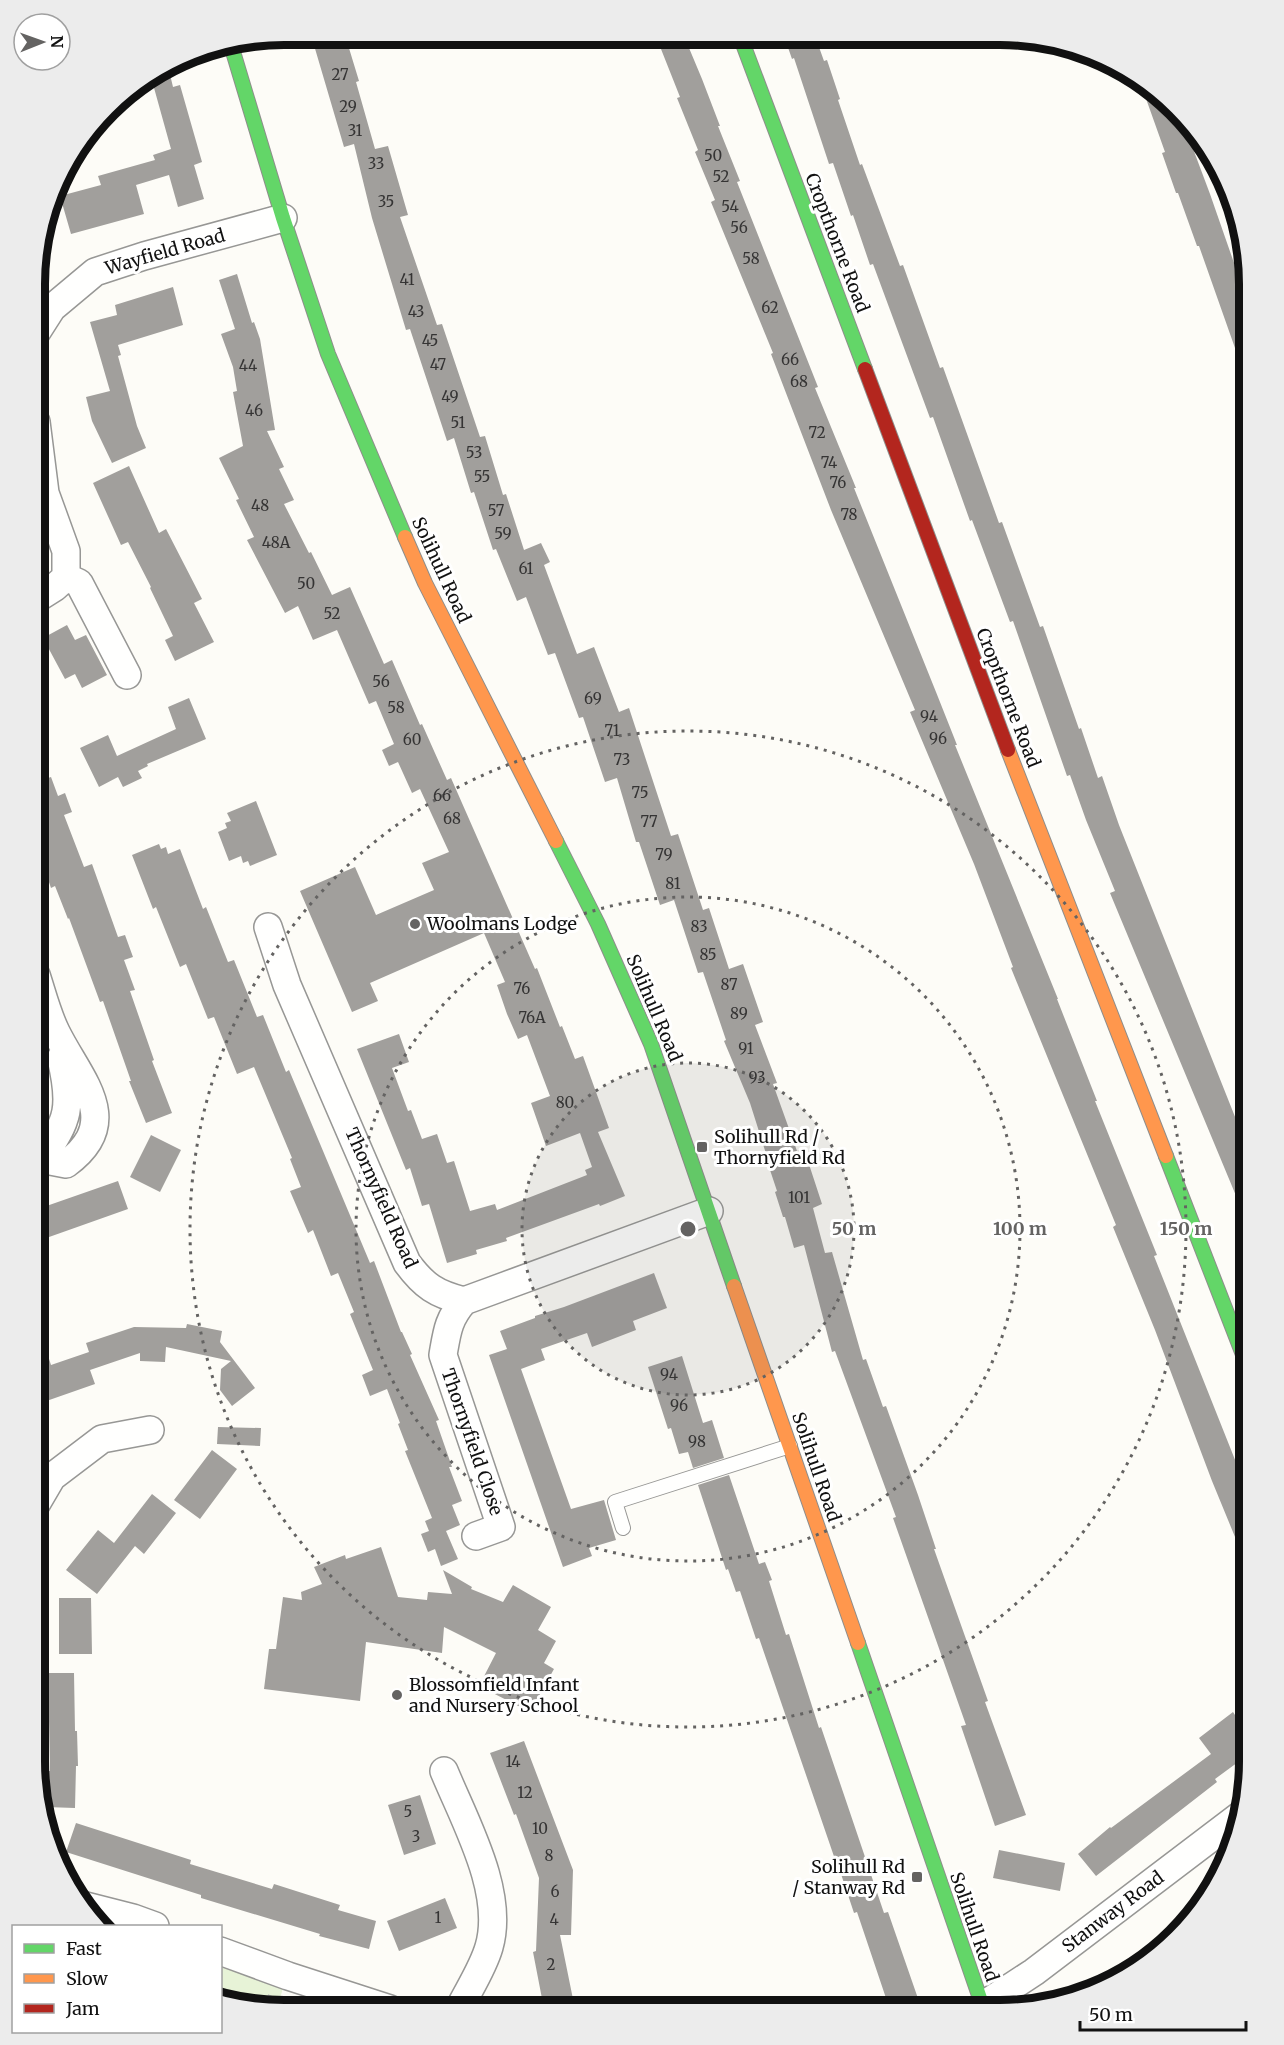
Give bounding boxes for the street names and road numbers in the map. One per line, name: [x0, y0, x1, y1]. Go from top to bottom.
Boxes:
street label: Cropthorne Road: [800, 170, 875, 316]
street label: Wayfield Road: [101, 223, 228, 280]
street label: Solihull Road: [407, 513, 476, 627]
street label: Cropthorne Road: [971, 625, 1046, 771]
street label: Solihull Road: [622, 951, 687, 1065]
street label: Thornyfield Road: [340, 1124, 423, 1272]
street label: Thornyfield Close: [437, 1365, 508, 1518]
street label: Solihull Road: [787, 1409, 846, 1525]
street label: Stanway Road: [1057, 1866, 1168, 1957]
street label: Solihull Road: [945, 1869, 1004, 1985]

